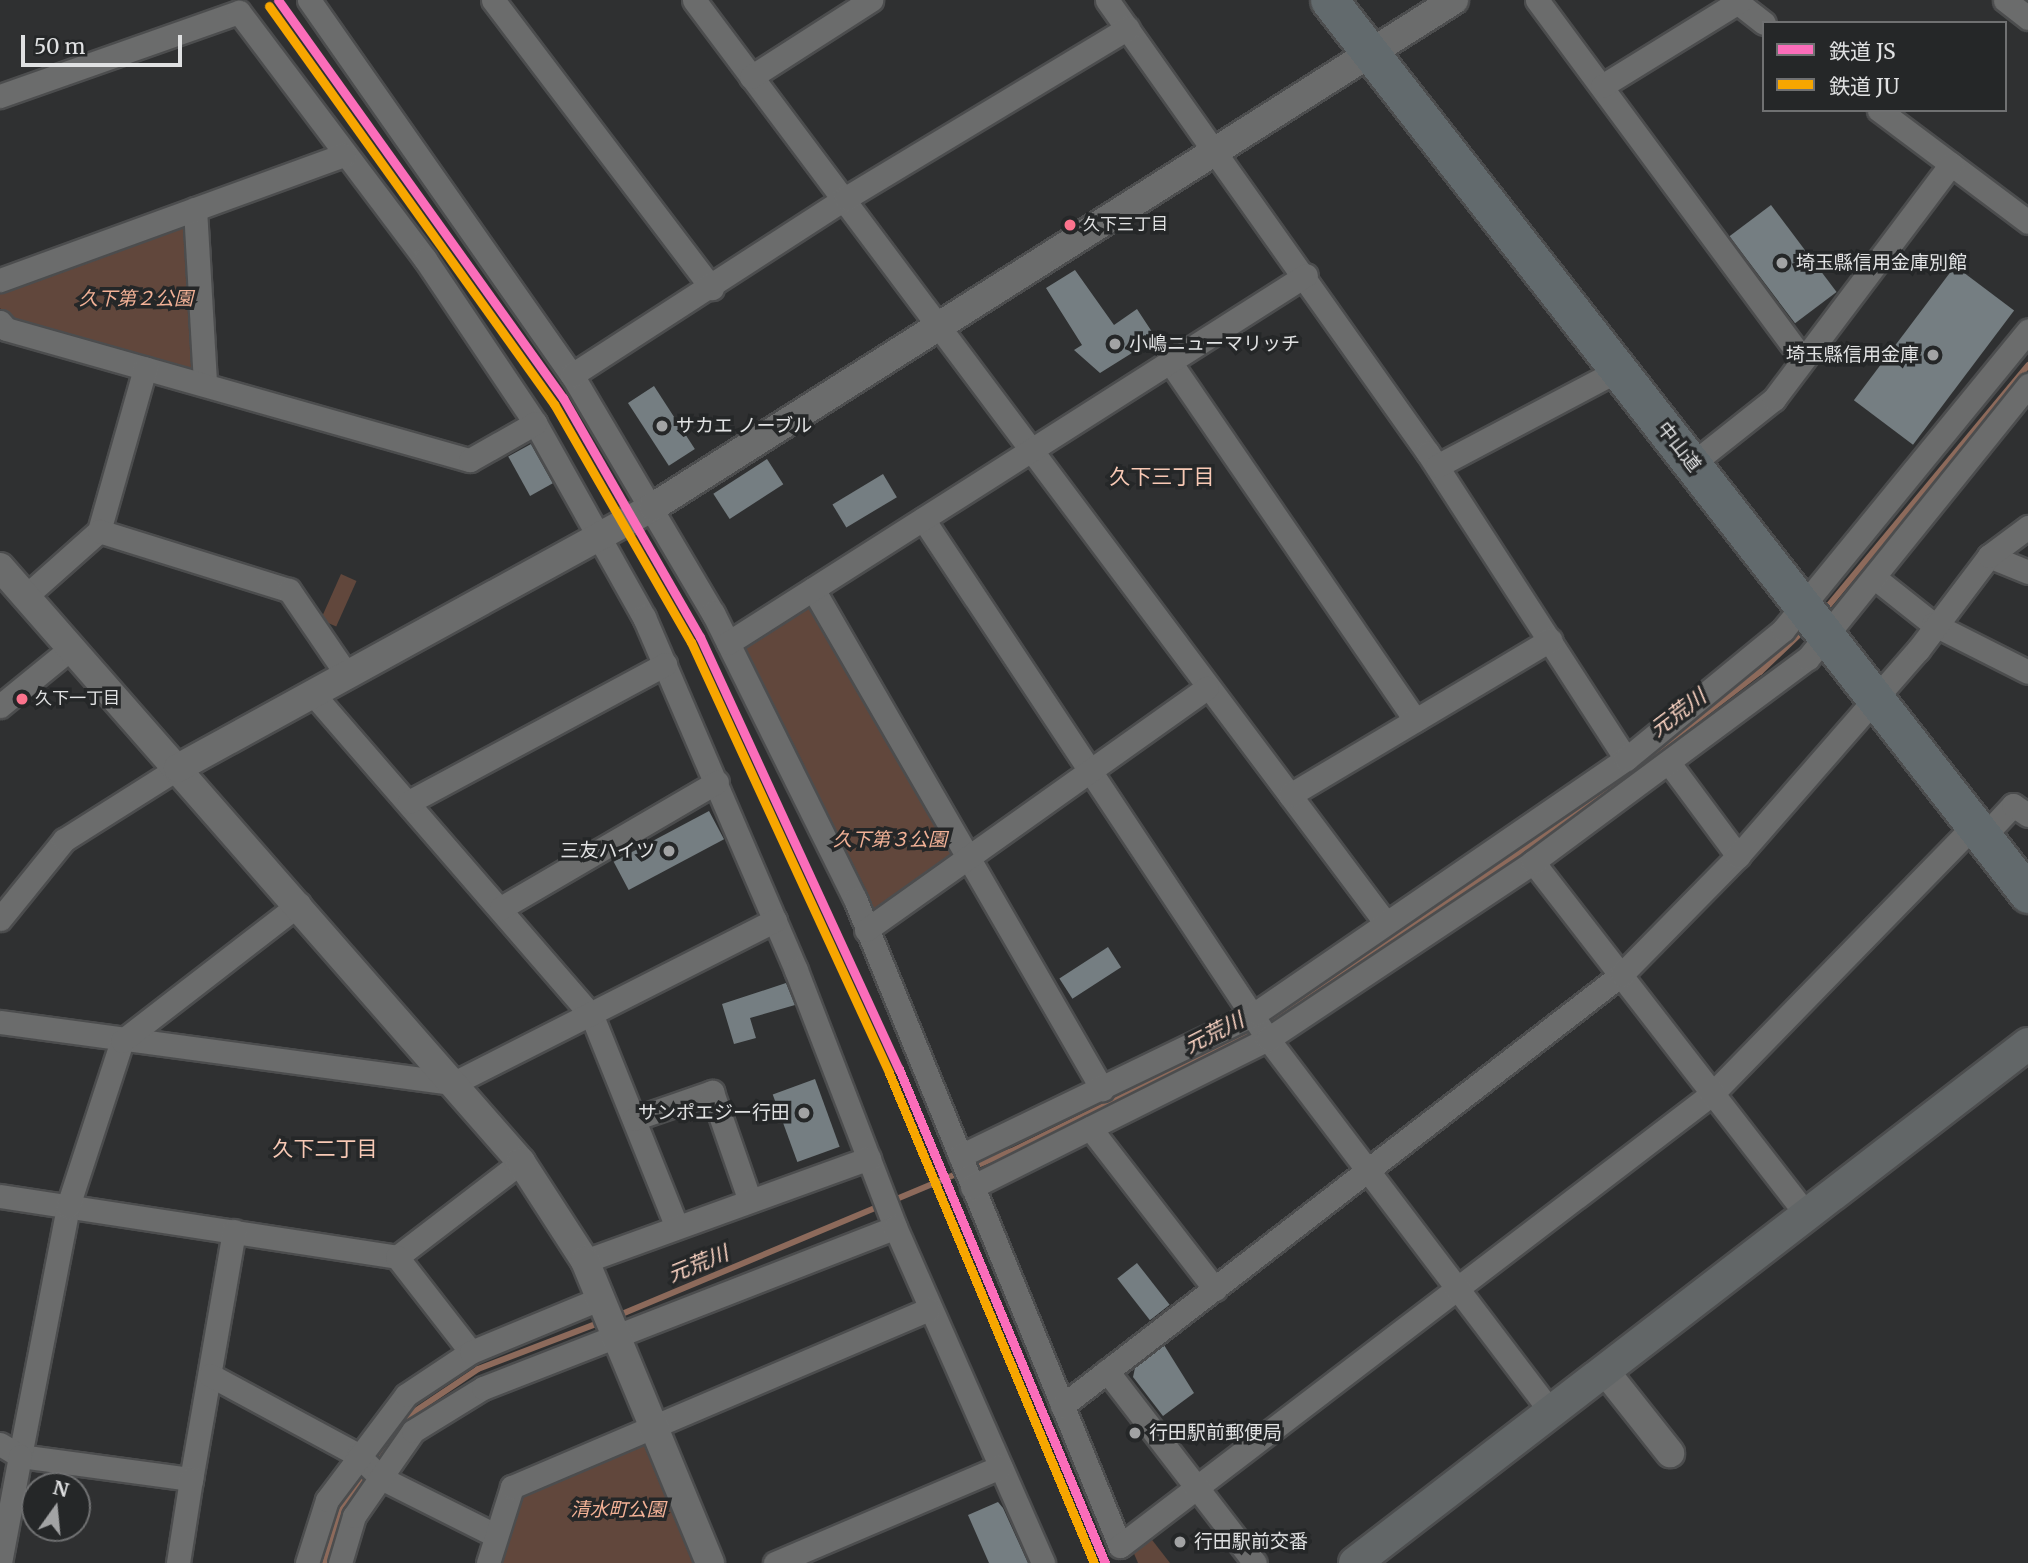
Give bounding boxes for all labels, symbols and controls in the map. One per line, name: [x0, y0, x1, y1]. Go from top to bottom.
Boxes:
scale bar: [24, 21, 186, 65]
legend: [1762, 21, 2007, 112]
text: 50 m: [34, 33, 85, 60]
text: 鉄道 JS: [1829, 38, 1896, 65]
text: 鉄道 JU: [1829, 73, 1899, 100]
place label: 久下三丁目: [1083, 215, 1168, 235]
marker: 久下三丁目: [1063, 218, 1077, 232]
place label: 埼玉縣信用金庫別館: [1796, 252, 1967, 274]
marker: 埼玉縣信用金庫別館: [1774, 255, 1790, 271]
park label: 久下第２公園: [79, 288, 193, 310]
place label: 小嶋ニューマリッチ: [1129, 333, 1300, 355]
marker: 小嶋ニューマリッチ: [1107, 336, 1123, 352]
place label: 埼玉縣信用金庫: [1786, 344, 1919, 366]
marker: 埼玉縣信用金庫: [1925, 347, 1941, 363]
place label: サカエ ノーブル: [676, 415, 814, 437]
marker: サカエ ノーブル: [654, 418, 670, 434]
street label: 中山道: [1652, 418, 1706, 476]
district label: 久下三丁目: [1110, 464, 1214, 490]
water label: 元荒川: [1645, 684, 1711, 742]
place label: 久下一丁目: [35, 689, 120, 709]
marker: 久下一丁目: [15, 692, 29, 706]
park label: 久下第３公園: [833, 829, 947, 851]
place label: 三友ハイツ: [560, 840, 655, 862]
marker: 三友ハイツ: [661, 843, 677, 859]
water label: 元荒川: [1180, 1007, 1248, 1059]
place label: サンポエジー行田: [638, 1102, 790, 1124]
marker: サンポエジー行田: [796, 1105, 812, 1121]
district label: 久下二丁目: [273, 1136, 377, 1162]
water label: 元荒川: [664, 1241, 732, 1287]
place label: 行田駅前郵便局: [1149, 1422, 1282, 1444]
marker: 行田駅前郵便局: [1127, 1425, 1143, 1441]
north arrow: [21, 1472, 91, 1542]
text: N: [51, 1475, 71, 1502]
park label: 清水町公園: [571, 1499, 665, 1521]
place label: 行田駅前交番: [1194, 1531, 1308, 1553]
marker: 行田駅前交番: [1172, 1534, 1188, 1550]

